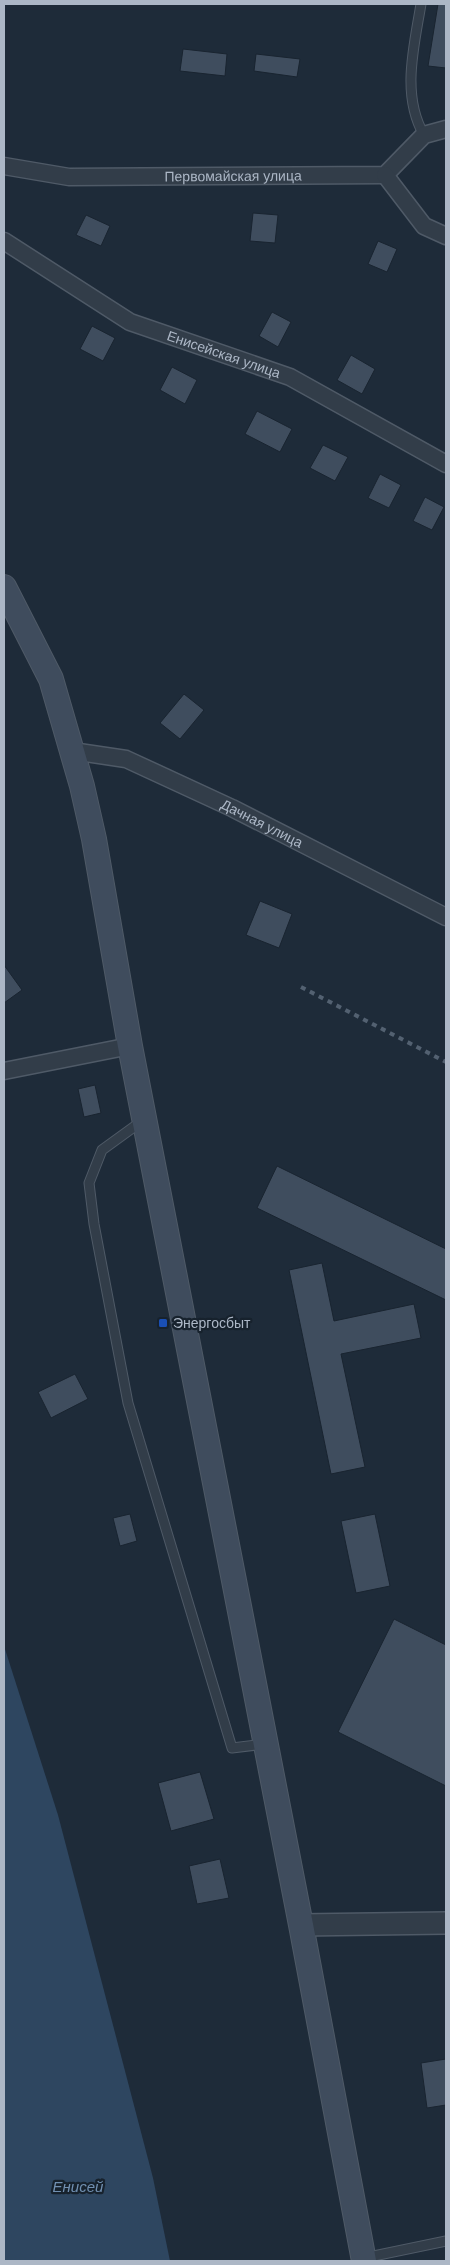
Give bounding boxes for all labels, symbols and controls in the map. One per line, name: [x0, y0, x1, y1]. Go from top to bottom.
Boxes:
street label: Первомайская улица: [164, 168, 302, 184]
street label: Енисейская улица: [165, 327, 283, 381]
street label: Дачная улица: [218, 796, 306, 851]
place label: Энергосбыт: [173, 1315, 251, 1331]
marker: Энергосбыт: [157, 1317, 169, 1329]
water label: Енисей: [53, 2178, 104, 2195]

